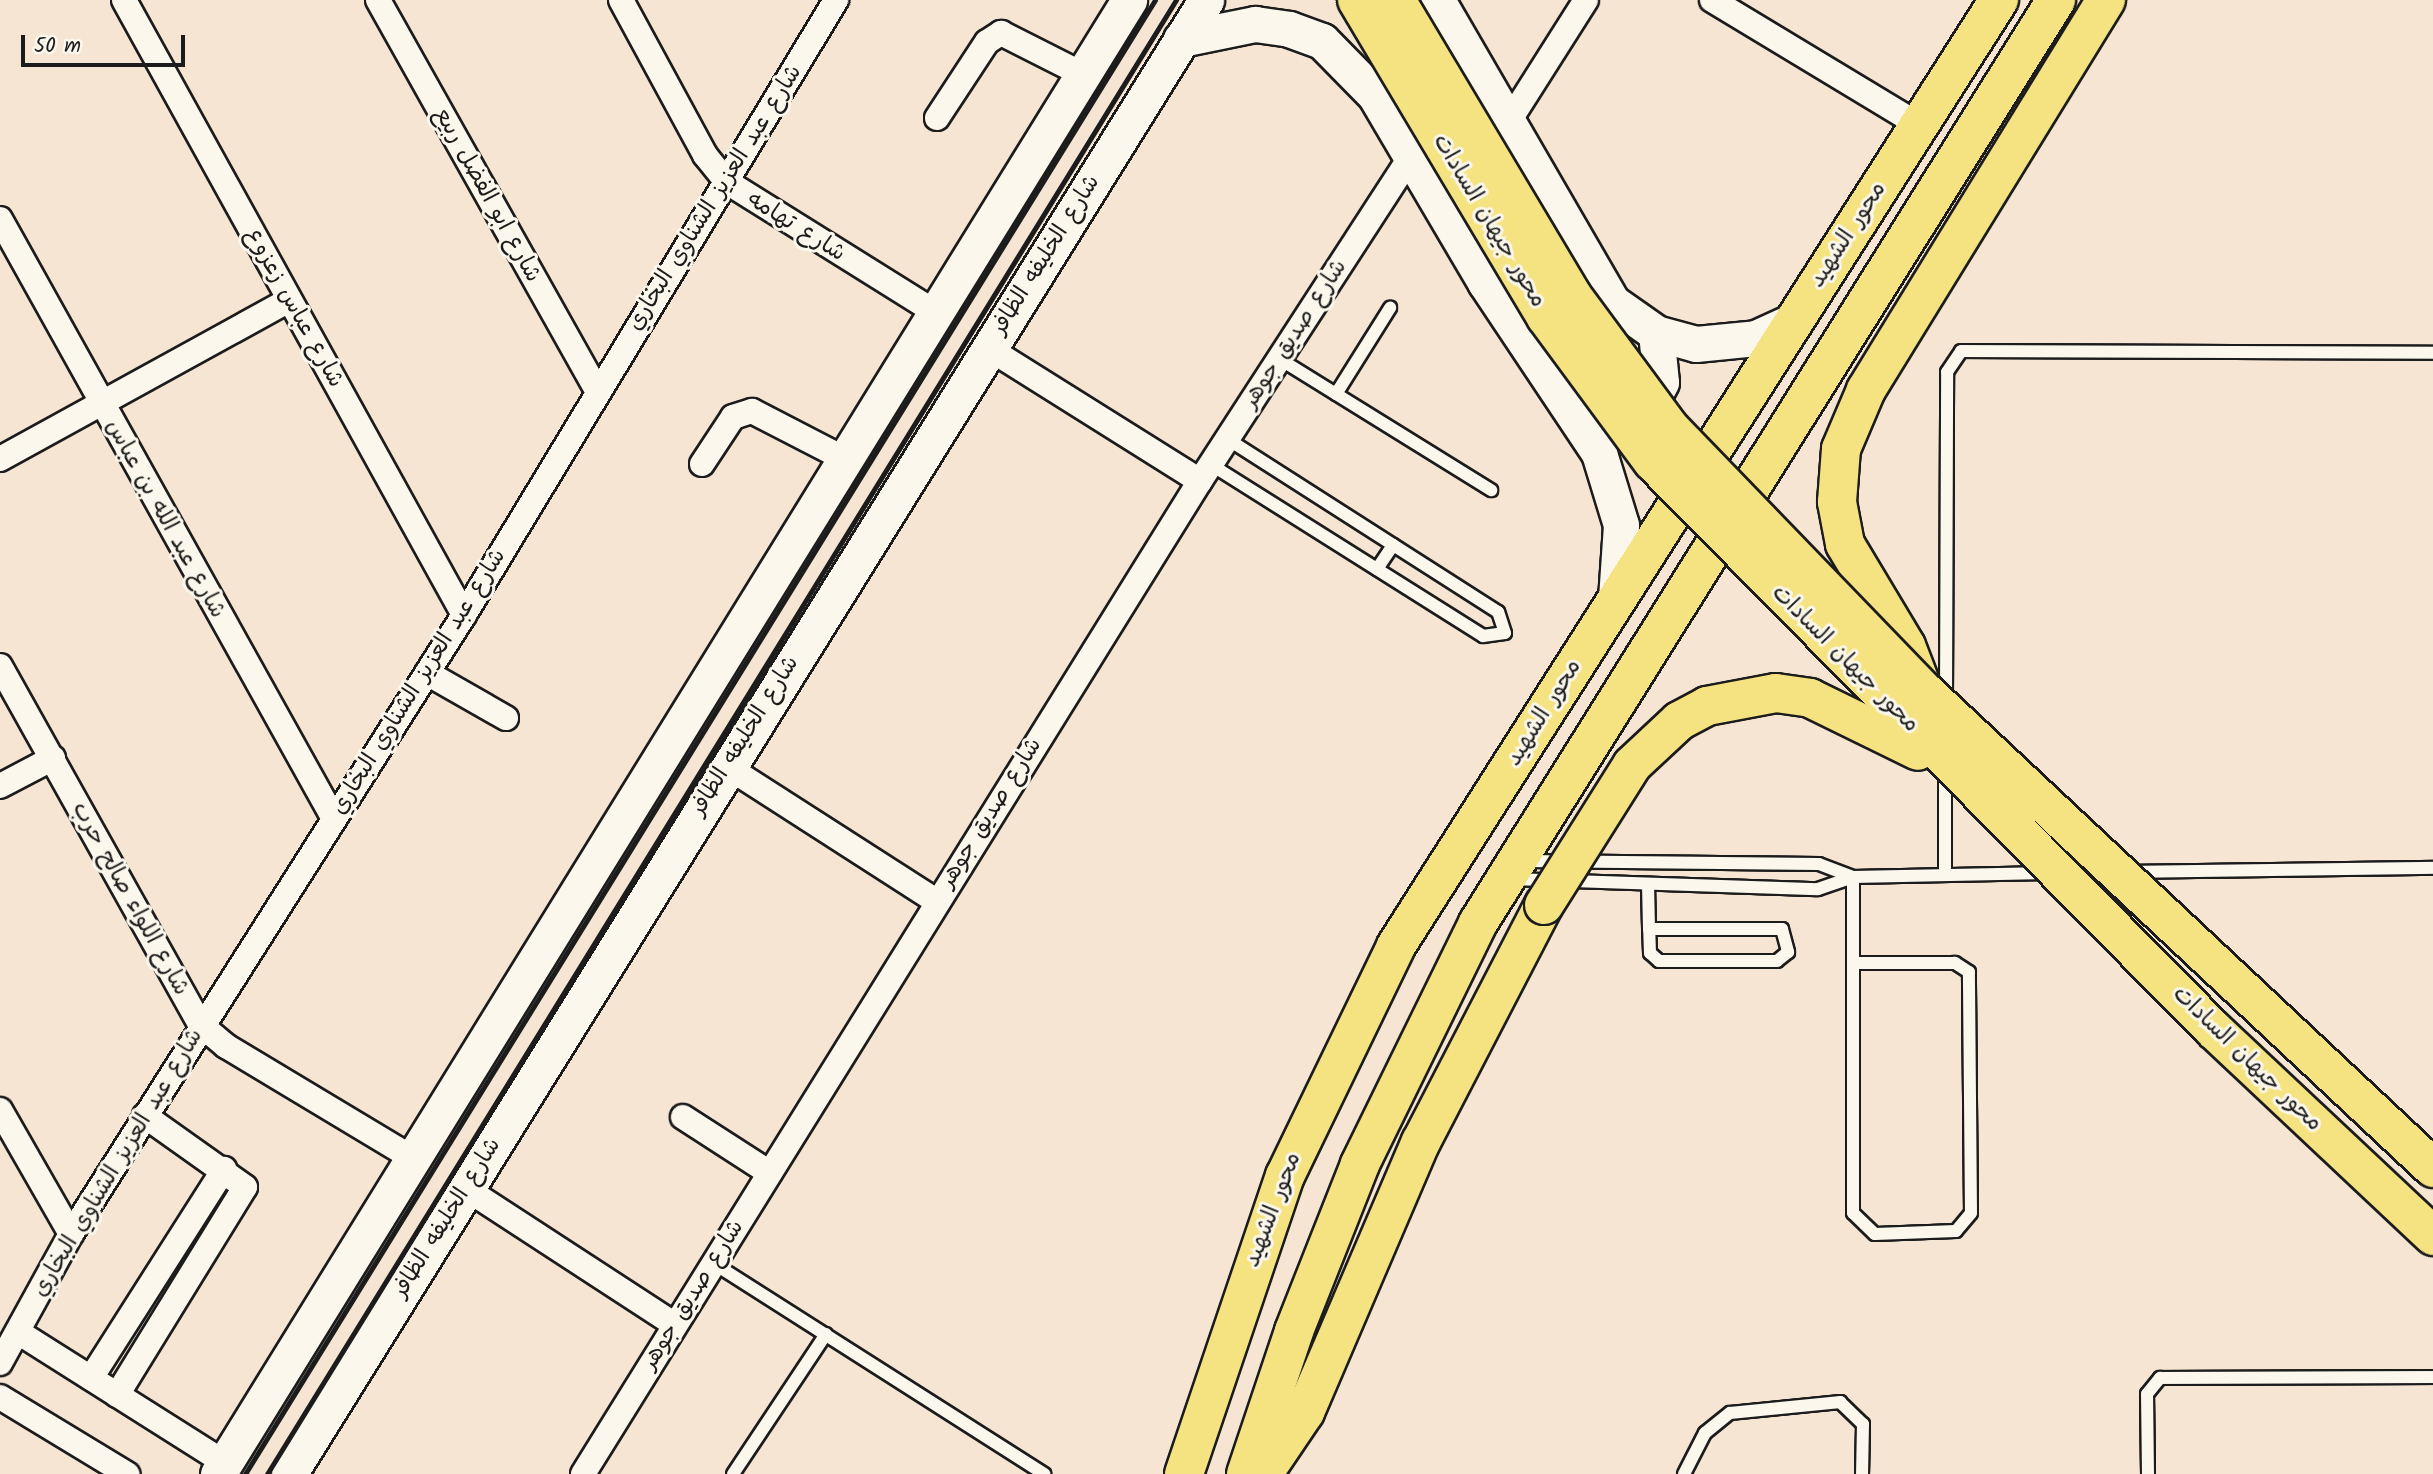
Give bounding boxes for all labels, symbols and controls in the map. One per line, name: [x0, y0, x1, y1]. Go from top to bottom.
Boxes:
scale bar: [24, 21, 189, 65]
text: 50 m: [34, 30, 81, 63]
street label: شارع عبد العزيز الشناوي البخاري: [622, 60, 808, 336]
street label: شارع ابو الفضل ربيع: [428, 103, 546, 287]
street label: محور جيهان السادات: [1426, 129, 1552, 313]
street label: شارع الخليفه الظافر: [986, 170, 1106, 340]
street label: محور الشهيد: [1804, 177, 1892, 293]
street label: شارع تهامه: [742, 186, 850, 268]
street label: شارع عباس زعزوع: [239, 223, 349, 393]
street label: شارع صديق جوهر: [1237, 255, 1353, 413]
street label: شارع عبد الله بن عباس: [99, 415, 231, 623]
street label: شارع عبد العزيز الشناوي البخاري: [326, 544, 512, 820]
street label: محور جيهان السادات: [1766, 580, 1924, 738]
street label: شارع الخليفه الظافر: [685, 651, 805, 821]
street label: محور الشهيد: [1500, 654, 1588, 772]
street label: شارع صديق جوهر: [934, 733, 1048, 893]
street label: شارع اللواء صالح حرب: [65, 797, 195, 1001]
street label: محور جيهان السادات: [2166, 981, 2328, 1137]
street label: شارع عبد العزيز الشناوي البخاري: [27, 1024, 209, 1302]
street label: شارع الخليفه الظافر: [387, 1133, 507, 1303]
street label: محور الشهيد: [1238, 1149, 1308, 1271]
street label: شارع صديق جوهر: [636, 1215, 750, 1375]

